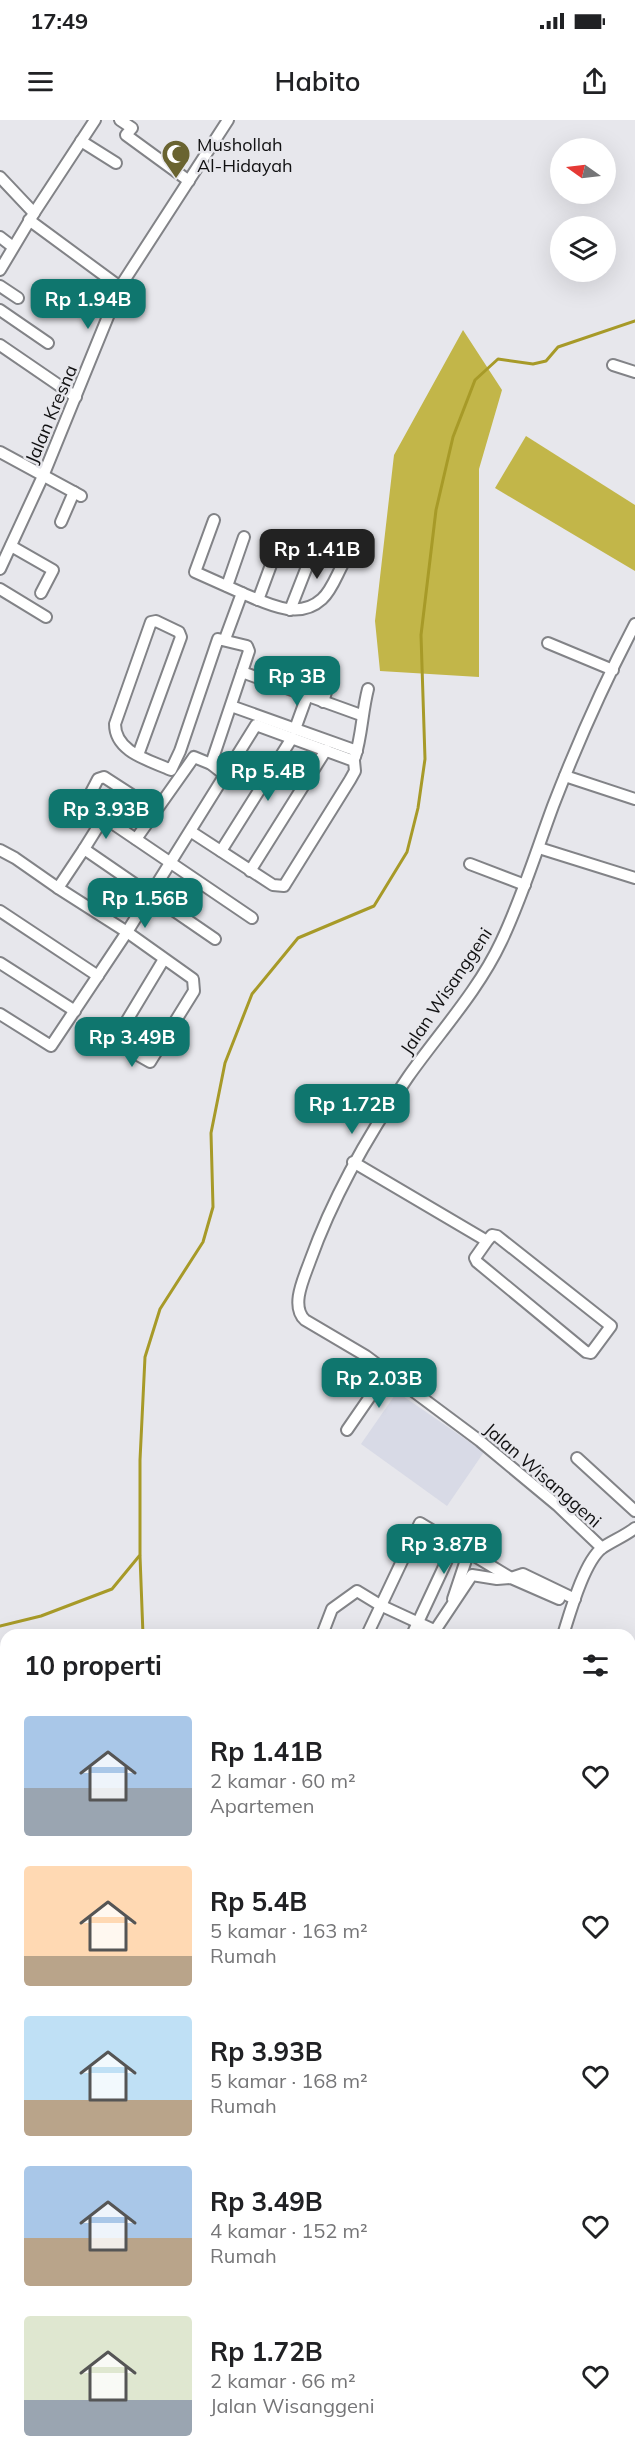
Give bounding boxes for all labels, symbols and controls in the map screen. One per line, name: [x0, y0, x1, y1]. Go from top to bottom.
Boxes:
text: 17:49: [30, 7, 88, 35]
text: Habito: [275, 64, 360, 98]
icon: menu: [24, 65, 57, 98]
icon: share: [578, 65, 611, 98]
place label: Mushollah Al-Hidayah: [197, 133, 293, 177]
mosque icon: Mushollah Al-Hidayah: [160, 138, 192, 180]
north arrow: [550, 138, 616, 204]
map controls: [550, 138, 616, 282]
button: layers: [550, 216, 616, 282]
pin: Rp 1.94B: [26, 279, 150, 330]
text: Rp 1.94B: [45, 286, 131, 311]
street label: Jalan Kresna: [20, 361, 82, 467]
pin: Rp 1.41B: [255, 529, 379, 580]
text: Rp 1.41B: [274, 536, 360, 561]
pin: Rp 3B: [255, 656, 339, 707]
text: Rp 3B: [268, 663, 326, 688]
pin: Rp 5.4B: [213, 751, 323, 802]
text: Rp 5.4B: [231, 758, 305, 783]
pin: Rp 3.93B: [44, 789, 168, 840]
text: Rp 3.93B: [63, 796, 149, 821]
pin: Rp 1.56B: [83, 878, 207, 929]
text: Rp 1.56B: [102, 885, 188, 910]
street label: Jalan Wisanggeni: [395, 923, 497, 1059]
pin: Rp 3.49B: [70, 1017, 194, 1068]
text: Rp 3.49B: [89, 1024, 175, 1049]
pin: Rp 1.72B: [290, 1084, 414, 1135]
text: Rp 1.72B: [309, 1091, 395, 1116]
pin: Rp 2.03B: [317, 1358, 441, 1409]
text: Rp 2.03B: [336, 1365, 422, 1390]
street label: Jalan Wisanggeni: [480, 1418, 606, 1532]
pin: Rp 3.87B: [382, 1524, 506, 1575]
text: Rp 3.87B: [401, 1531, 487, 1556]
text: 10 properti: [24, 1649, 162, 1682]
icon: filters: [579, 1649, 612, 1682]
text: Rp 1.41B: [210, 1735, 323, 1768]
icon: home: [72, 1740, 144, 1812]
icon: heart: [579, 1760, 612, 1793]
text: 2 kamar · 60 m²: [210, 1768, 356, 1793]
text: Apartemen: [210, 1793, 314, 1818]
text: Rp 5.4B: [210, 1885, 307, 1918]
icon: home: [72, 1890, 144, 1962]
icon: heart: [579, 1910, 612, 1943]
text: 5 kamar · 163 m²: [210, 1918, 368, 1943]
text: Rumah: [210, 1943, 277, 1968]
text: Rp 3.93B: [210, 2035, 323, 2068]
icon: home: [72, 2040, 144, 2112]
icon: heart: [579, 2060, 612, 2093]
text: 5 kamar · 168 m²: [210, 2068, 368, 2093]
text: Rumah: [210, 2093, 277, 2118]
text: Rp 3.49B: [210, 2185, 323, 2218]
icon: home: [72, 2190, 144, 2262]
icon: heart: [579, 2210, 612, 2243]
text: 4 kamar · 152 m²: [210, 2218, 368, 2243]
text: Rumah: [210, 2243, 277, 2268]
text: Rp 1.72B: [210, 2335, 323, 2368]
icon: home: [72, 2340, 144, 2412]
icon: heart: [579, 2360, 612, 2393]
text: 2 kamar · 66 m²: [210, 2368, 356, 2393]
text: Jalan Wisanggeni: [210, 2393, 374, 2418]

